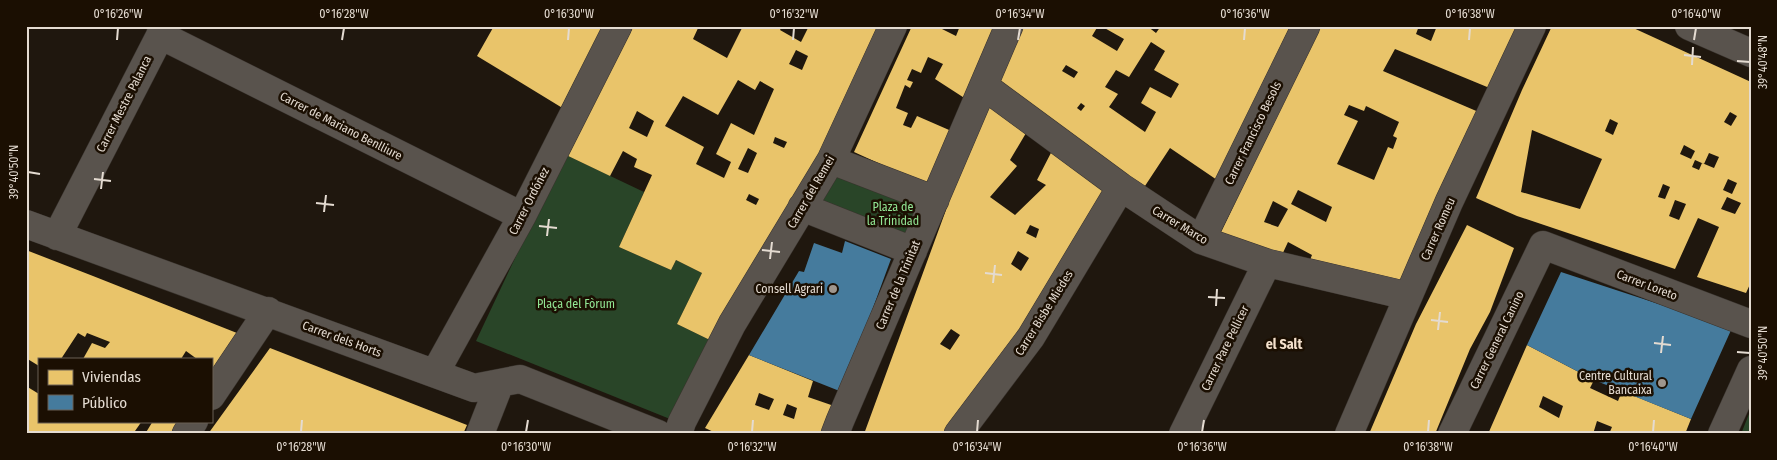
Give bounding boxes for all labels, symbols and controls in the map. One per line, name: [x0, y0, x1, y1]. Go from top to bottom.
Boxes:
text: 0°16'26"W: [93, 7, 143, 21]
text: 0°16'28"W: [319, 7, 369, 21]
text: 0°16'30"W: [544, 7, 594, 21]
text: 0°16'32"W: [770, 7, 818, 21]
text: 0°16'34"W: [996, 7, 1044, 21]
text: 0°16'36"W: [1220, 7, 1270, 21]
text: 0°16'38"W: [1445, 7, 1495, 21]
text: 0°16'40"W: [1671, 7, 1721, 21]
text: 39°40'48"N: [1756, 35, 1770, 89]
street label: Carrer Mestre Palanca: [94, 53, 154, 155]
street label: Carrer Francisco Besols: [1222, 79, 1284, 187]
street label: Carrer de Mariano Benlliure: [278, 89, 404, 163]
text: 39°40'50"N: [7, 145, 21, 199]
street label: Carrer del Remei: [785, 153, 837, 231]
street label: Carrer Ordóñez: [506, 165, 552, 237]
street label: Carrer Romeu: [1418, 196, 1458, 262]
park label: Plaza de la Trinidad: [867, 200, 919, 228]
street label: Carrer Marco: [1150, 203, 1210, 247]
street label: Carrer de la Trinitat: [873, 238, 923, 332]
street label: Carrer Loreto: [1615, 267, 1679, 303]
street label: Carrer Bisbe Miedes: [1012, 268, 1076, 358]
place label: Consell Agrari: [755, 282, 823, 296]
marker: Consell Agrari: [827, 283, 839, 295]
street label: Carrer General Canino: [1467, 289, 1527, 391]
park label: Plaça del Fòrum: [537, 297, 615, 311]
street label: Carrer Pare Pellicer: [1198, 302, 1252, 393]
street label: Carrer dels Horts: [301, 318, 383, 360]
text: 39°40'50"N: [1756, 326, 1770, 380]
district label: el Salt: [1266, 336, 1303, 353]
legend: [38, 358, 212, 422]
text: Viviendas: [82, 368, 141, 386]
place label: Centre Cultural Bancaixa: [1579, 369, 1652, 397]
marker: Centre Cultural Bancaixa: [1656, 377, 1668, 389]
text: Público: [82, 394, 127, 412]
text: 0°16'28"W: [276, 440, 326, 454]
text: 0°16'30"W: [501, 440, 551, 454]
text: 0°16'32"W: [728, 440, 776, 454]
text: 0°16'34"W: [953, 440, 1001, 454]
text: 0°16'36"W: [1177, 440, 1227, 454]
text: 0°16'38"W: [1403, 440, 1453, 454]
text: 0°16'40"W: [1628, 440, 1678, 454]

